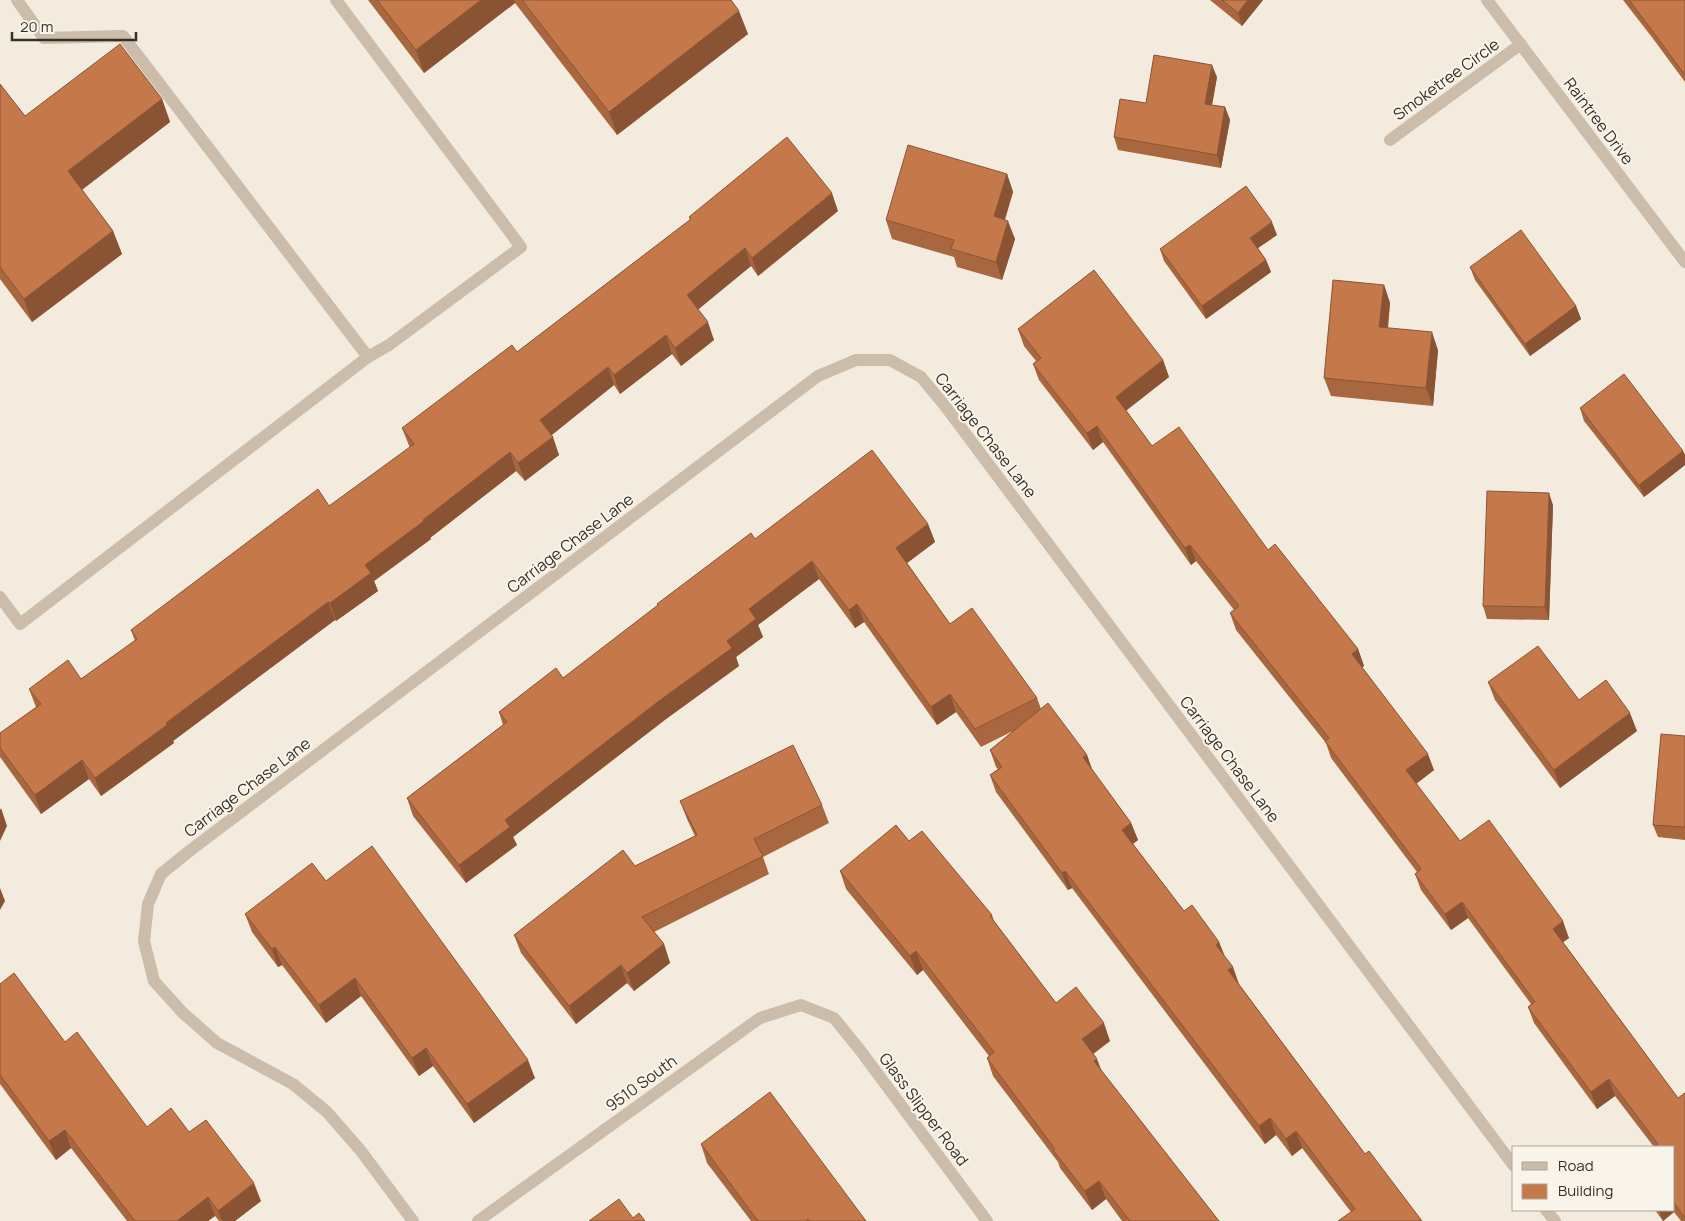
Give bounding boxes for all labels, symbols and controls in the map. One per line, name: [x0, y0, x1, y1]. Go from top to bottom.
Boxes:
scale bar: [12, 10, 136, 42]
text: 20 m: [20, 16, 53, 37]
street label: Smoketree Circle: [1388, 33, 1504, 125]
street label: Raintree Drive: [1559, 73, 1639, 169]
street label: Carriage Chase Lane: [930, 368, 1042, 502]
street label: Carriage Chase Lane: [502, 488, 638, 598]
street label: Carriage Chase Lane: [1175, 691, 1285, 827]
street label: Carriage Chase Lane: [179, 732, 315, 842]
street label: Glass Slipper Road: [874, 1048, 974, 1170]
street label: 9510 South: [601, 1050, 681, 1116]
legend: [1512, 1146, 1675, 1211]
text: Road: [1558, 1155, 1594, 1176]
text: Building: [1558, 1180, 1613, 1201]

